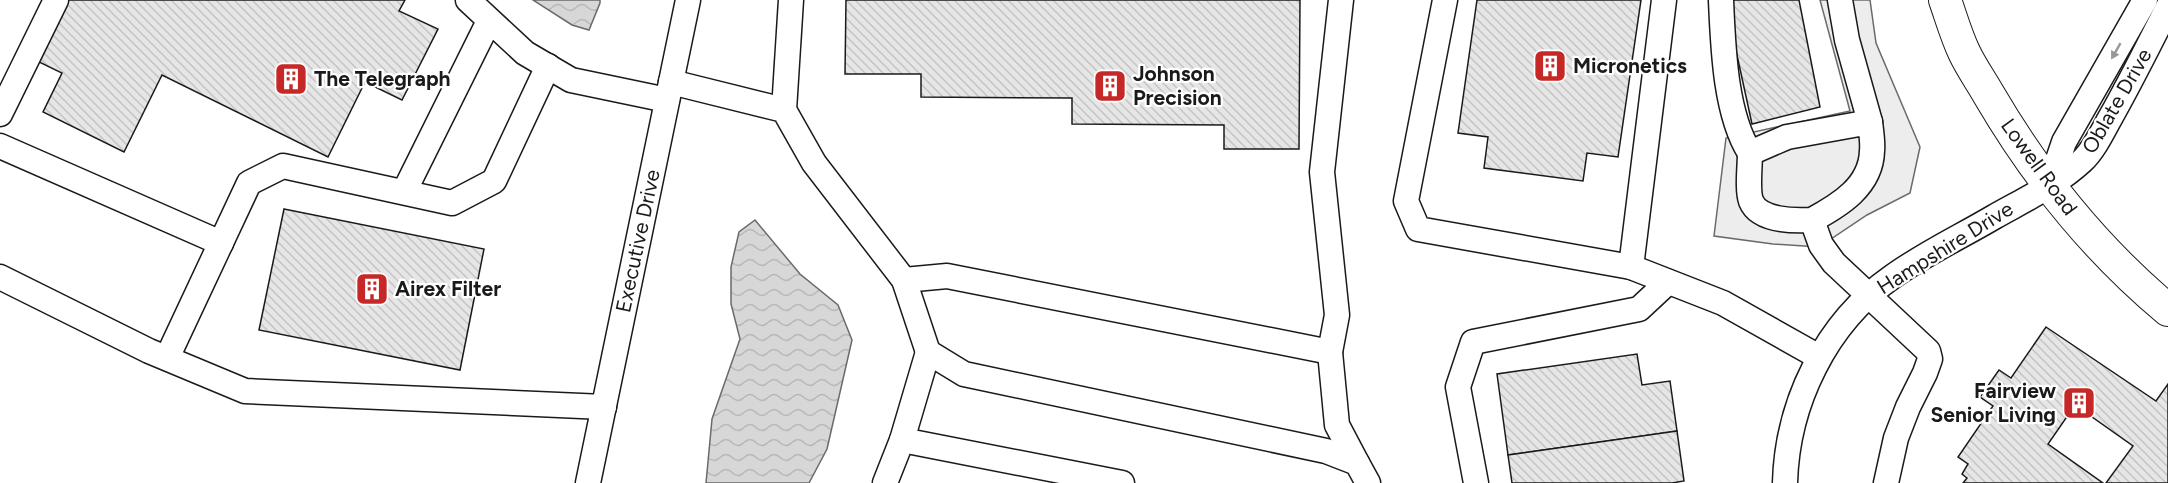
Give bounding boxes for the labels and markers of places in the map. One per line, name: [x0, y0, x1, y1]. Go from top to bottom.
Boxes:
building icon: Micronetics: [1532, 48, 1568, 84]
place label: Micronetics: [1573, 53, 1687, 78]
building icon: The Telegraph: [273, 61, 309, 97]
place label: Johnson Precision: [1133, 61, 1222, 110]
place label: The Telegraph: [314, 66, 451, 91]
building icon: Johnson Precision: [1092, 68, 1128, 104]
building icon: Airex Filter: [354, 271, 390, 307]
place label: Airex Filter: [395, 276, 501, 301]
place label: Fairview Senior Living: [1931, 378, 2056, 427]
building icon: Fairview Senior Living: [2061, 385, 2097, 421]

